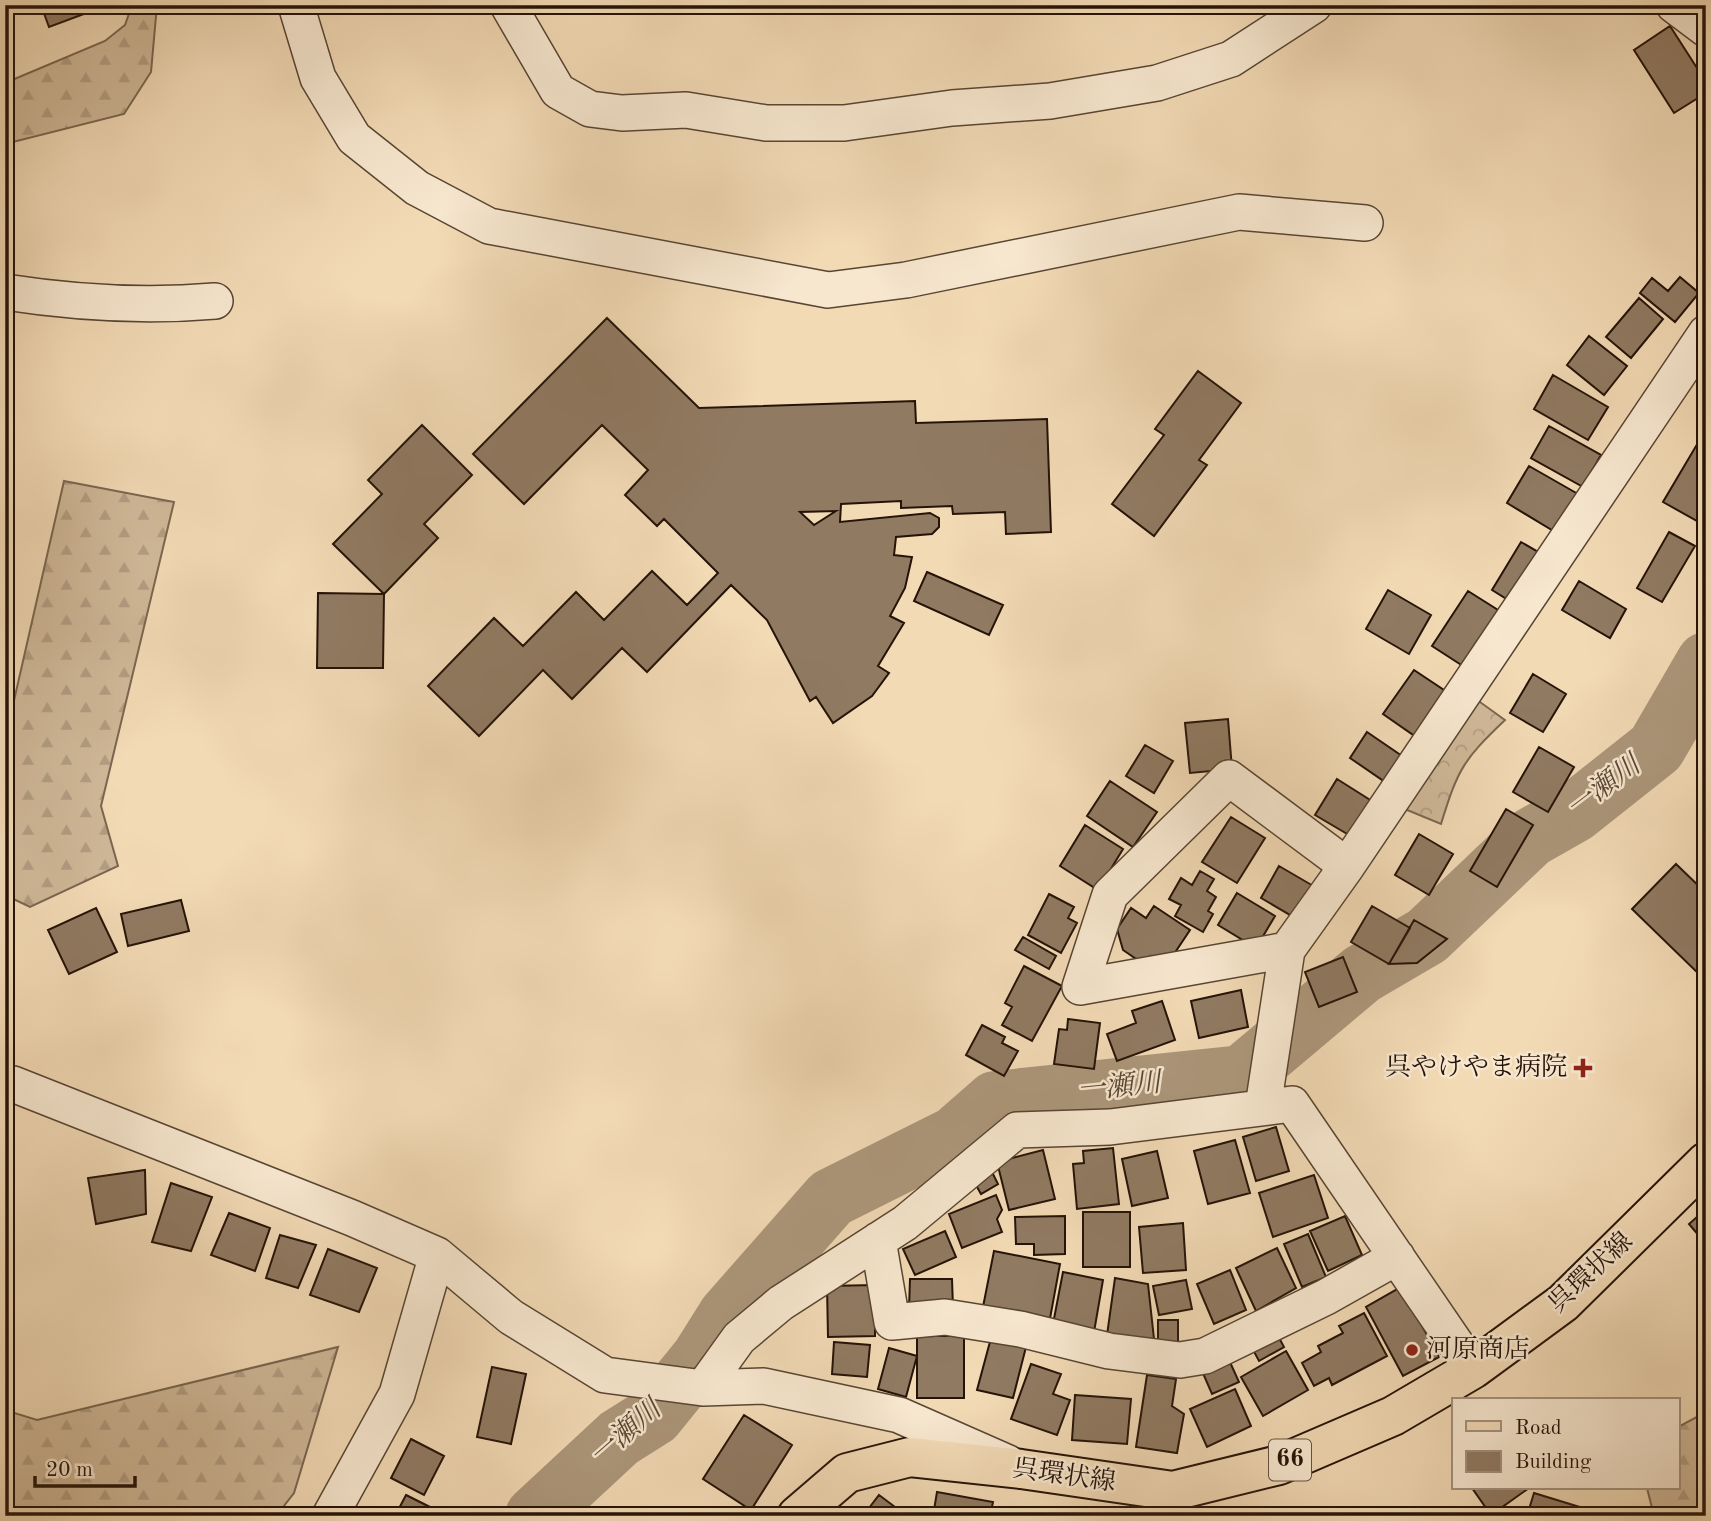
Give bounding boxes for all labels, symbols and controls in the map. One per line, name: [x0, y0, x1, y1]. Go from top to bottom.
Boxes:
water label: 一瀬川: [1560, 747, 1648, 824]
place label: 呉やけやま病院: [1385, 1053, 1567, 1081]
marker: 呉やけやま病院: [1573, 1058, 1593, 1078]
water label: 一瀬川: [1075, 1066, 1165, 1106]
street label: 呉環状線: [1543, 1227, 1638, 1318]
place label: 河原商店: [1426, 1335, 1530, 1363]
marker: 河原商店: [1404, 1342, 1420, 1358]
water label: 一瀬川: [583, 1392, 669, 1472]
legend: [1452, 1398, 1680, 1490]
text: Road: [1515, 1418, 1562, 1439]
road number: 66: [1269, 1440, 1311, 1480]
scale bar: [35, 1444, 135, 1488]
text: Building: [1515, 1452, 1592, 1473]
street label: 呉環状線: [1011, 1454, 1118, 1496]
text: 20 m: [46, 1460, 93, 1481]

